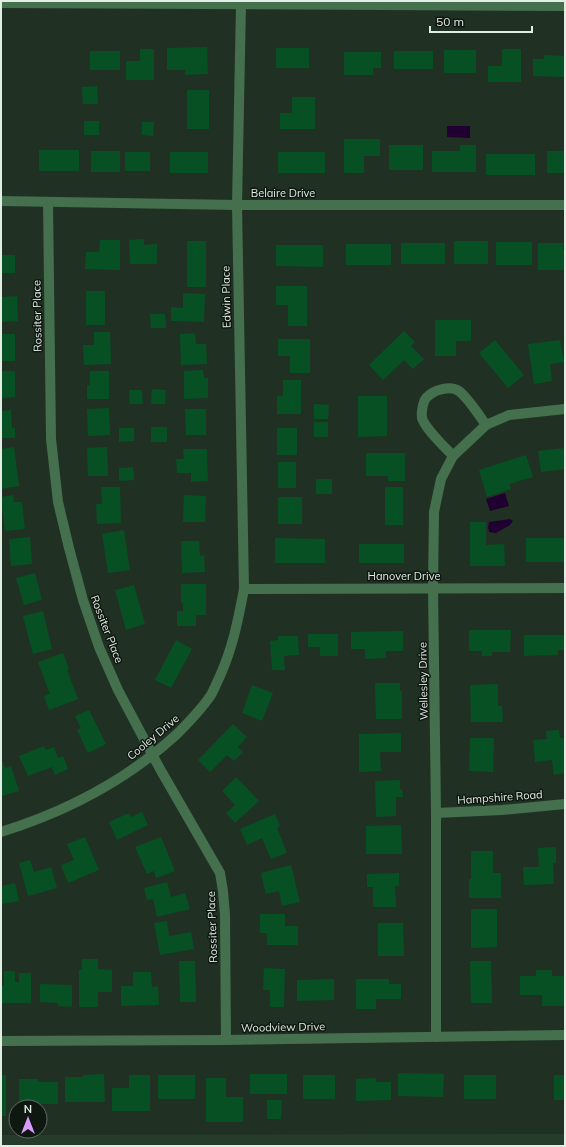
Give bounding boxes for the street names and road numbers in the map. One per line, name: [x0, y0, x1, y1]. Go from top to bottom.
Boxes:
street label: Belaire Drive: [251, 186, 315, 200]
street label: Edwin Place: [218, 266, 234, 328]
street label: Rossiter Place: [29, 280, 45, 352]
street label: Hanover Drive: [368, 569, 440, 583]
street label: Rossiter Place: [88, 593, 126, 665]
street label: Wellesley Drive: [415, 642, 431, 720]
street label: Cooley Drive: [124, 711, 182, 763]
street label: Hampshire Road: [457, 787, 543, 807]
street label: Rossiter Place: [204, 891, 220, 963]
street label: Woodview Drive: [241, 1019, 325, 1035]

